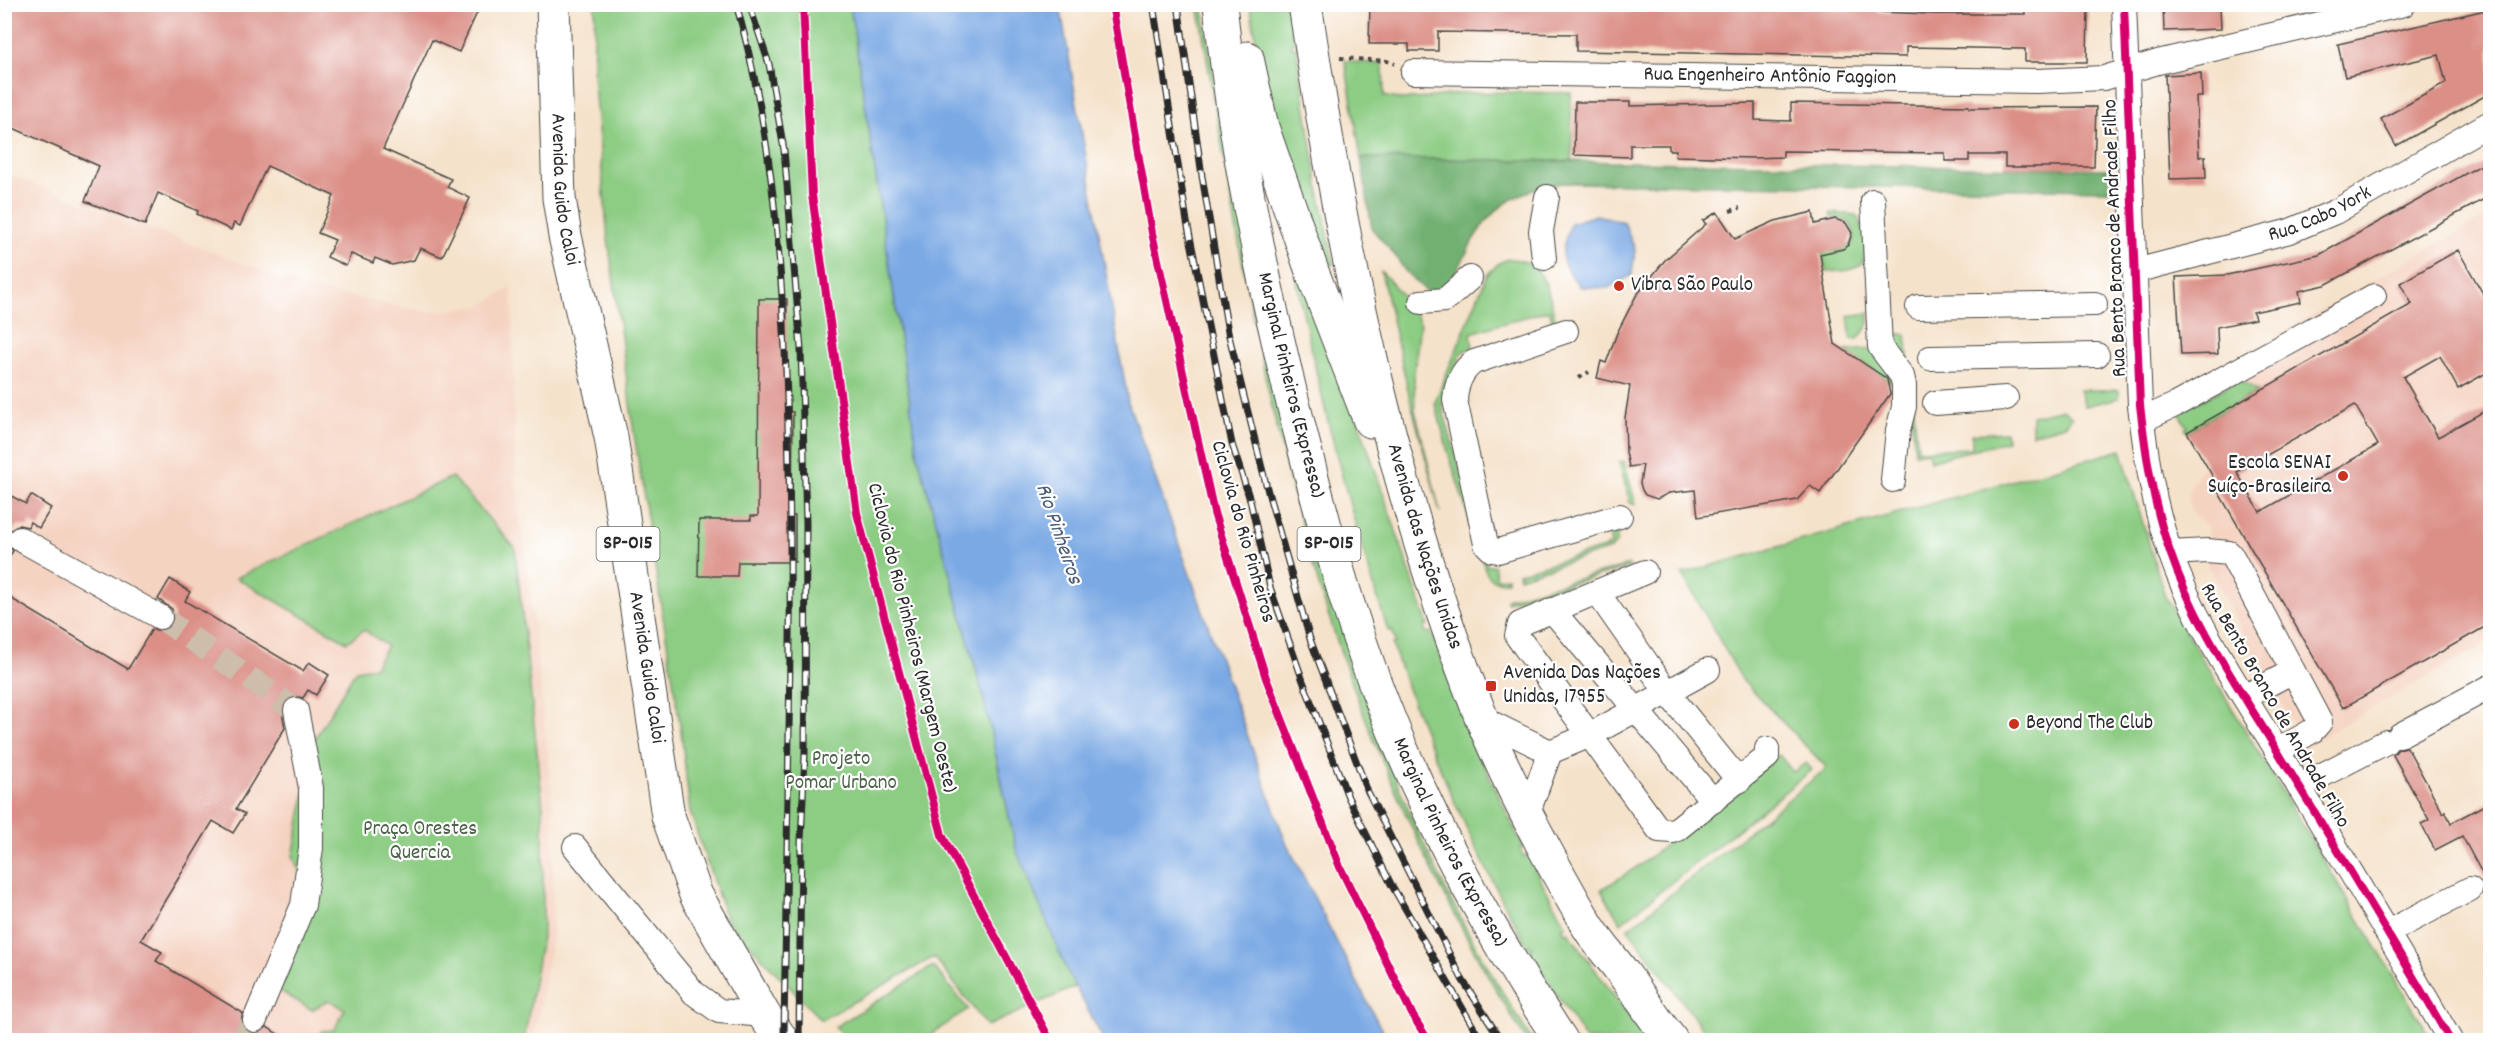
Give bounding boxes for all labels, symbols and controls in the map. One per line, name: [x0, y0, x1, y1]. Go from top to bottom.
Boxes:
street label: Rua Engenheiro Antônio Faggion: [1643, 60, 1896, 94]
street label: Rua Bento Branco de Andrade Filho: [2096, 98, 2136, 378]
street label: Avenida Guido Caloi: [541, 113, 586, 269]
street label: Rua Cabo York: [2265, 179, 2378, 251]
street label: Marginal Pinheiros (Expressa): [1248, 270, 1332, 501]
place label: Vibra São Paulo: [1631, 271, 1753, 301]
marker: Vibra São Paulo: [1612, 279, 1626, 293]
street label: Ciclovia do Rio Pinheiros: [1202, 437, 1282, 627]
street label: Avenida das Nações Unidas: [1378, 440, 1470, 654]
place label: Escola SENAI Suíço-Brasileira: [2208, 449, 2332, 503]
marker: Escola SENAI Suíço-Brasileira: [2336, 469, 2350, 483]
water label: Rio Pinheiros: [1026, 479, 1090, 589]
street label: Ciclovia do Rio Pinheiros (Margem Oeste): [858, 480, 964, 796]
road number: SP-015: [596, 527, 660, 561]
road number: SP-015: [1298, 527, 1360, 561]
street label: Rua Bento Branco de Andrade Filho: [2191, 578, 2357, 834]
street label: Avenida Guido Caloi: [619, 589, 672, 746]
place label: Avenida Das Nações Unidas, 17955: [1503, 659, 1661, 713]
marker: Avenida Das Nações Unidas, 17955: [1484, 679, 1498, 693]
place label: Beyond The Club: [2026, 709, 2153, 739]
marker: Beyond The Club: [2007, 717, 2021, 731]
street label: Marginal Pinheiros (Expressa): [1384, 733, 1514, 953]
park label: Projeto Pomar Urbano: [785, 745, 897, 799]
park label: Praça Orestes Quercia: [363, 815, 477, 869]

